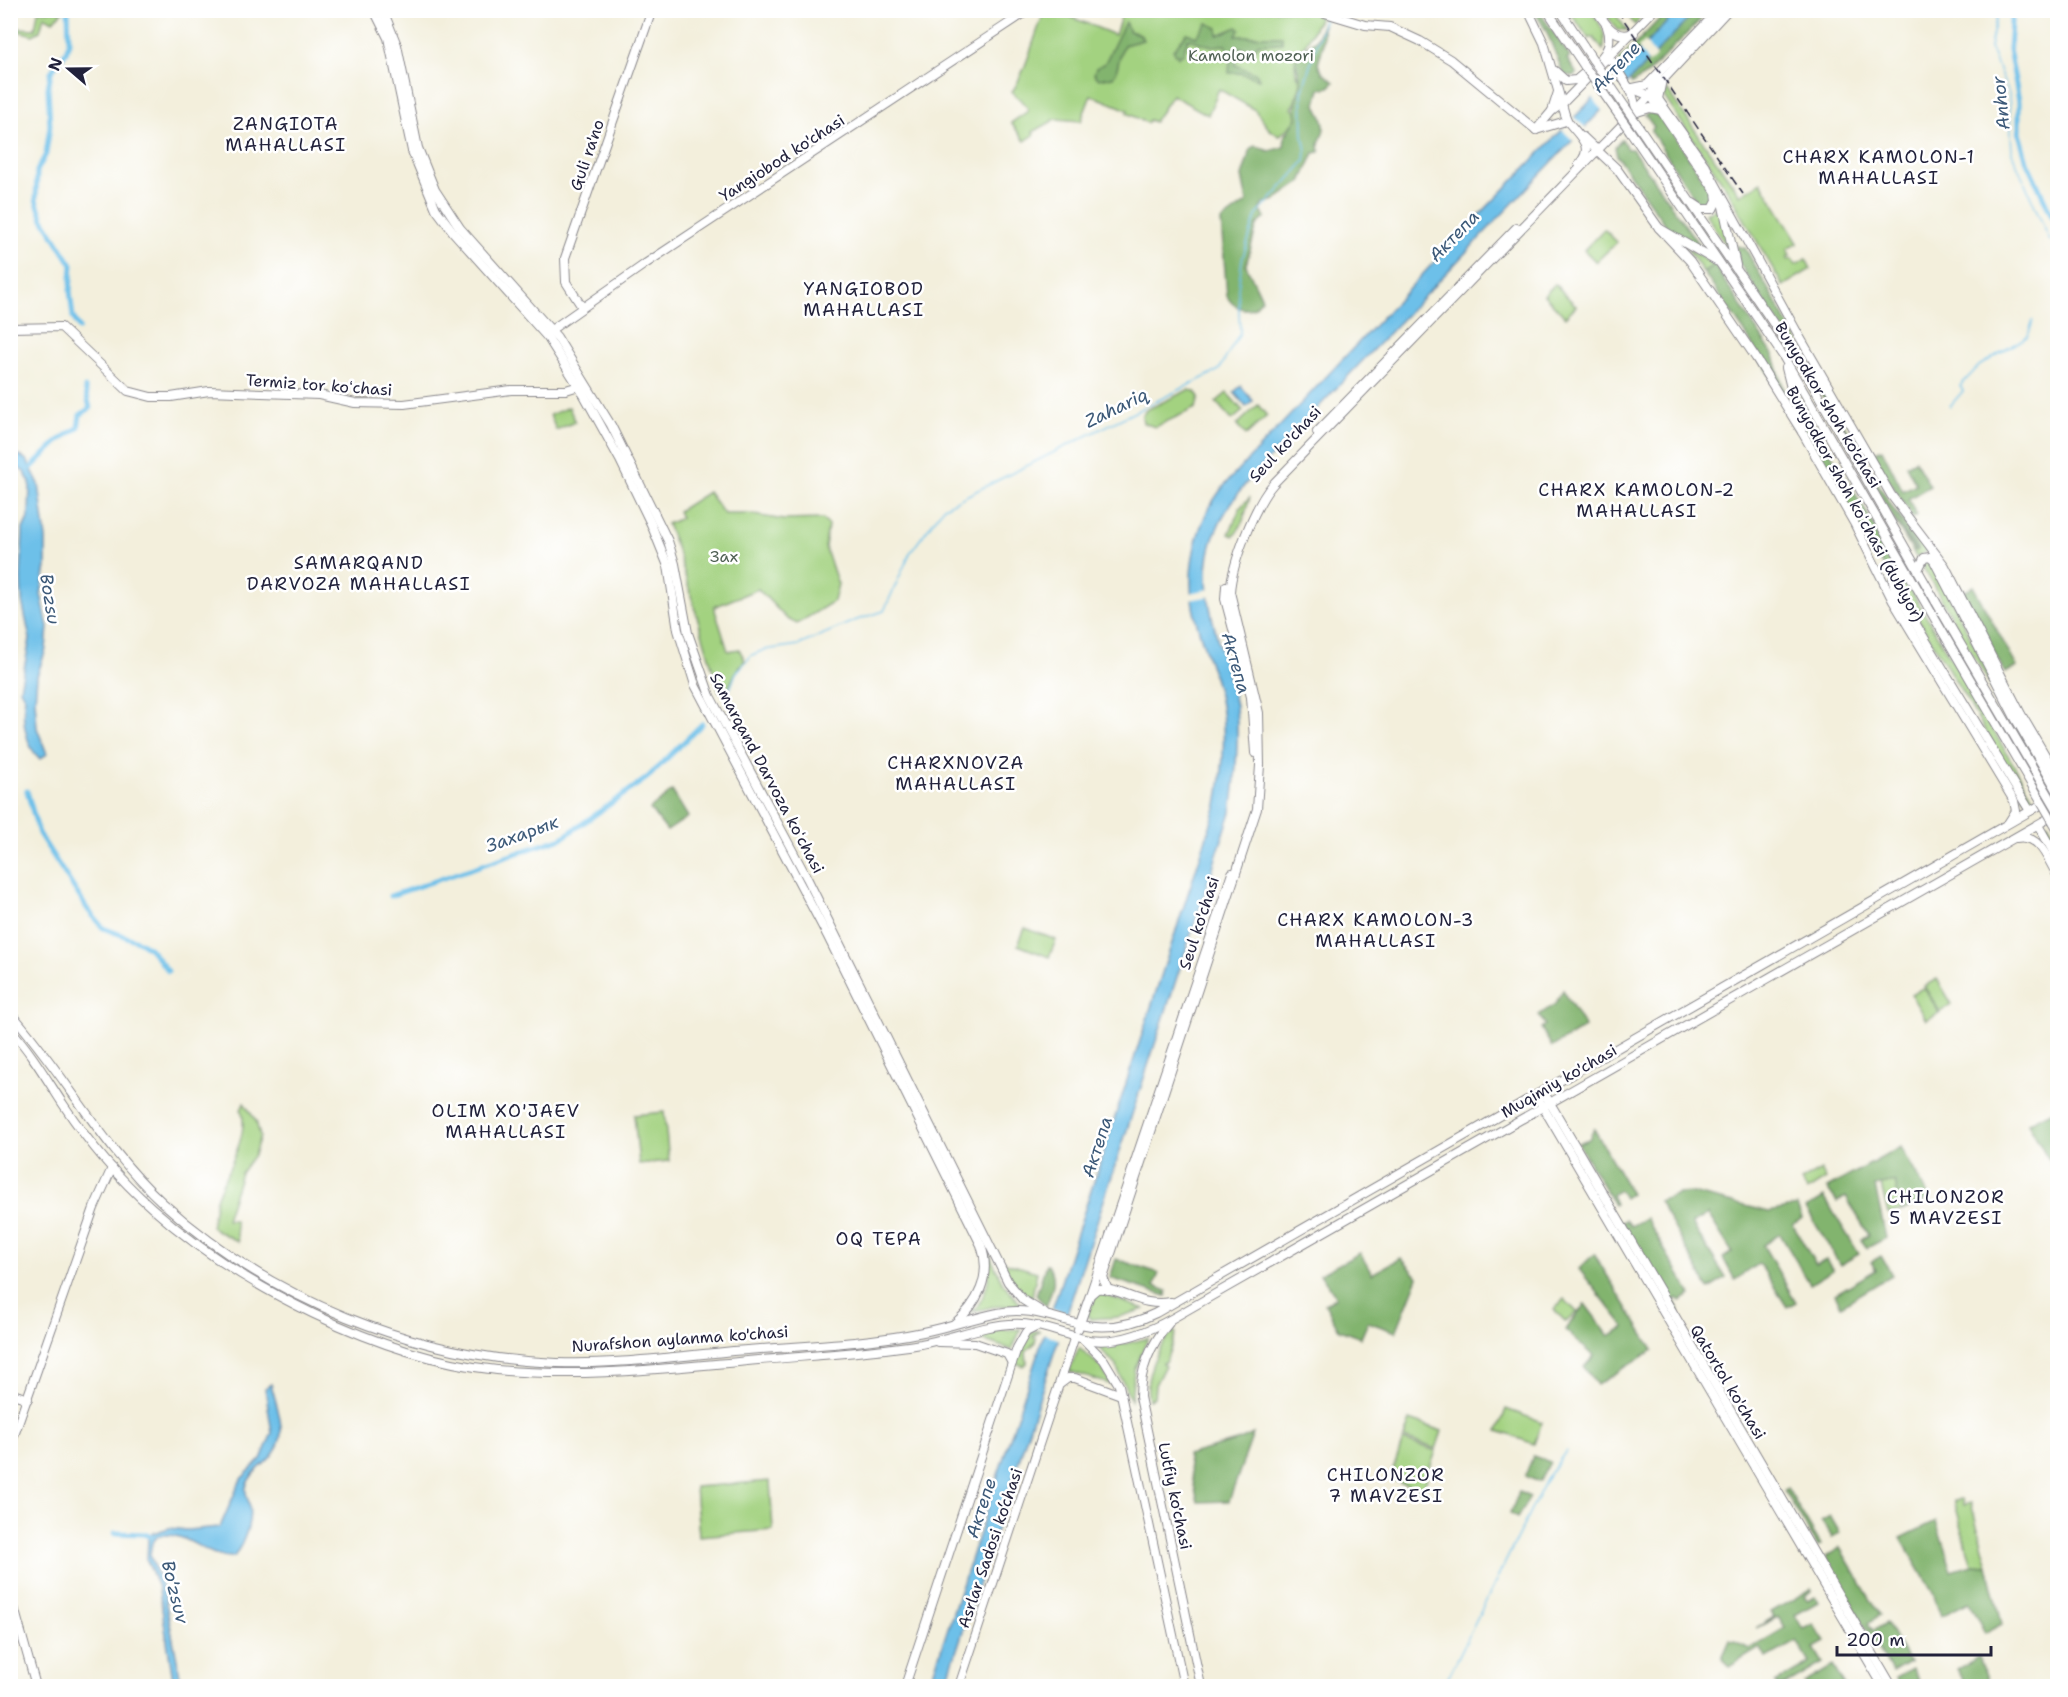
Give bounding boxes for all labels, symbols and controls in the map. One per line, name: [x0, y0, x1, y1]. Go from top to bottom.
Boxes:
water label: Актепе: [1586, 36, 1646, 98]
north arrow: [39, 39, 99, 99]
park label: Kamolon mozori: [1188, 45, 1314, 66]
text: N: [43, 54, 67, 74]
water label: Anhor: [1986, 74, 2016, 131]
street label: Yangiobod ko'chasi: [715, 110, 849, 206]
district label: ZANGIOTA MAHALLASI: [225, 112, 347, 157]
street label: Guli ra'no: [565, 117, 609, 193]
district label: CHARX KAMOLON-1 MAHALLASI: [1782, 145, 1976, 190]
water label: Актепа: [1424, 205, 1484, 267]
district label: YANGIOBOD MAHALLASI: [803, 277, 925, 322]
street label: Bunyodkor shoh ko'chasi: [1770, 318, 1886, 492]
street label: Termiz tor koʻchasi: [245, 369, 393, 401]
water label: Zahariq: [1080, 382, 1152, 434]
street label: Bunyodkor shoh koʻchasi (dublyor): [1781, 383, 1929, 625]
street label: Seul ko'chasi: [1244, 401, 1326, 487]
district label: CHARX KAMOLON-2 MAHALLASI: [1538, 478, 1736, 523]
park label: Зах: [710, 546, 738, 567]
district label: SAMARQAND DARVOZA MAHALLASI: [247, 551, 471, 596]
water label: Bozsu: [34, 572, 66, 626]
water label: Актепа: [1216, 629, 1256, 697]
street label: Samarqand Darvoza koʻchasi: [705, 669, 829, 877]
district label: CHARXNOVZA MAHALLASI: [887, 751, 1025, 796]
water label: Захарык: [482, 810, 562, 858]
street label: Seul ko'chasi: [1174, 874, 1224, 972]
district label: CHARX KAMOLON-3 MAHALLASI: [1277, 908, 1475, 953]
street label: Muqimiy ko'chasi: [1497, 1039, 1621, 1123]
district label: OLIM XO'JAEV MAHALLASI: [432, 1099, 580, 1144]
water label: Актепа: [1076, 1113, 1118, 1181]
district label: CHILONZOR 5 MAVZESI: [1887, 1185, 2005, 1230]
district label: OQ TEPA: [836, 1227, 922, 1251]
street label: Nurafshon aylanma ko'chasi: [571, 1321, 789, 1357]
street label: Qatortol ko'chasi: [1685, 1321, 1771, 1443]
street label: Lutfiy ko'chasi: [1153, 1440, 1197, 1552]
district label: CHILONZOR 7 MAVZESI: [1327, 1463, 1445, 1508]
street label: Asrlar Sadosi ko‘chasi: [953, 1465, 1027, 1631]
water label: Актепе: [960, 1475, 1002, 1541]
water label: Bo'zsuv: [156, 1558, 195, 1627]
scale bar: [1837, 1619, 1992, 1657]
text: 200 m: [1846, 1628, 1905, 1652]

